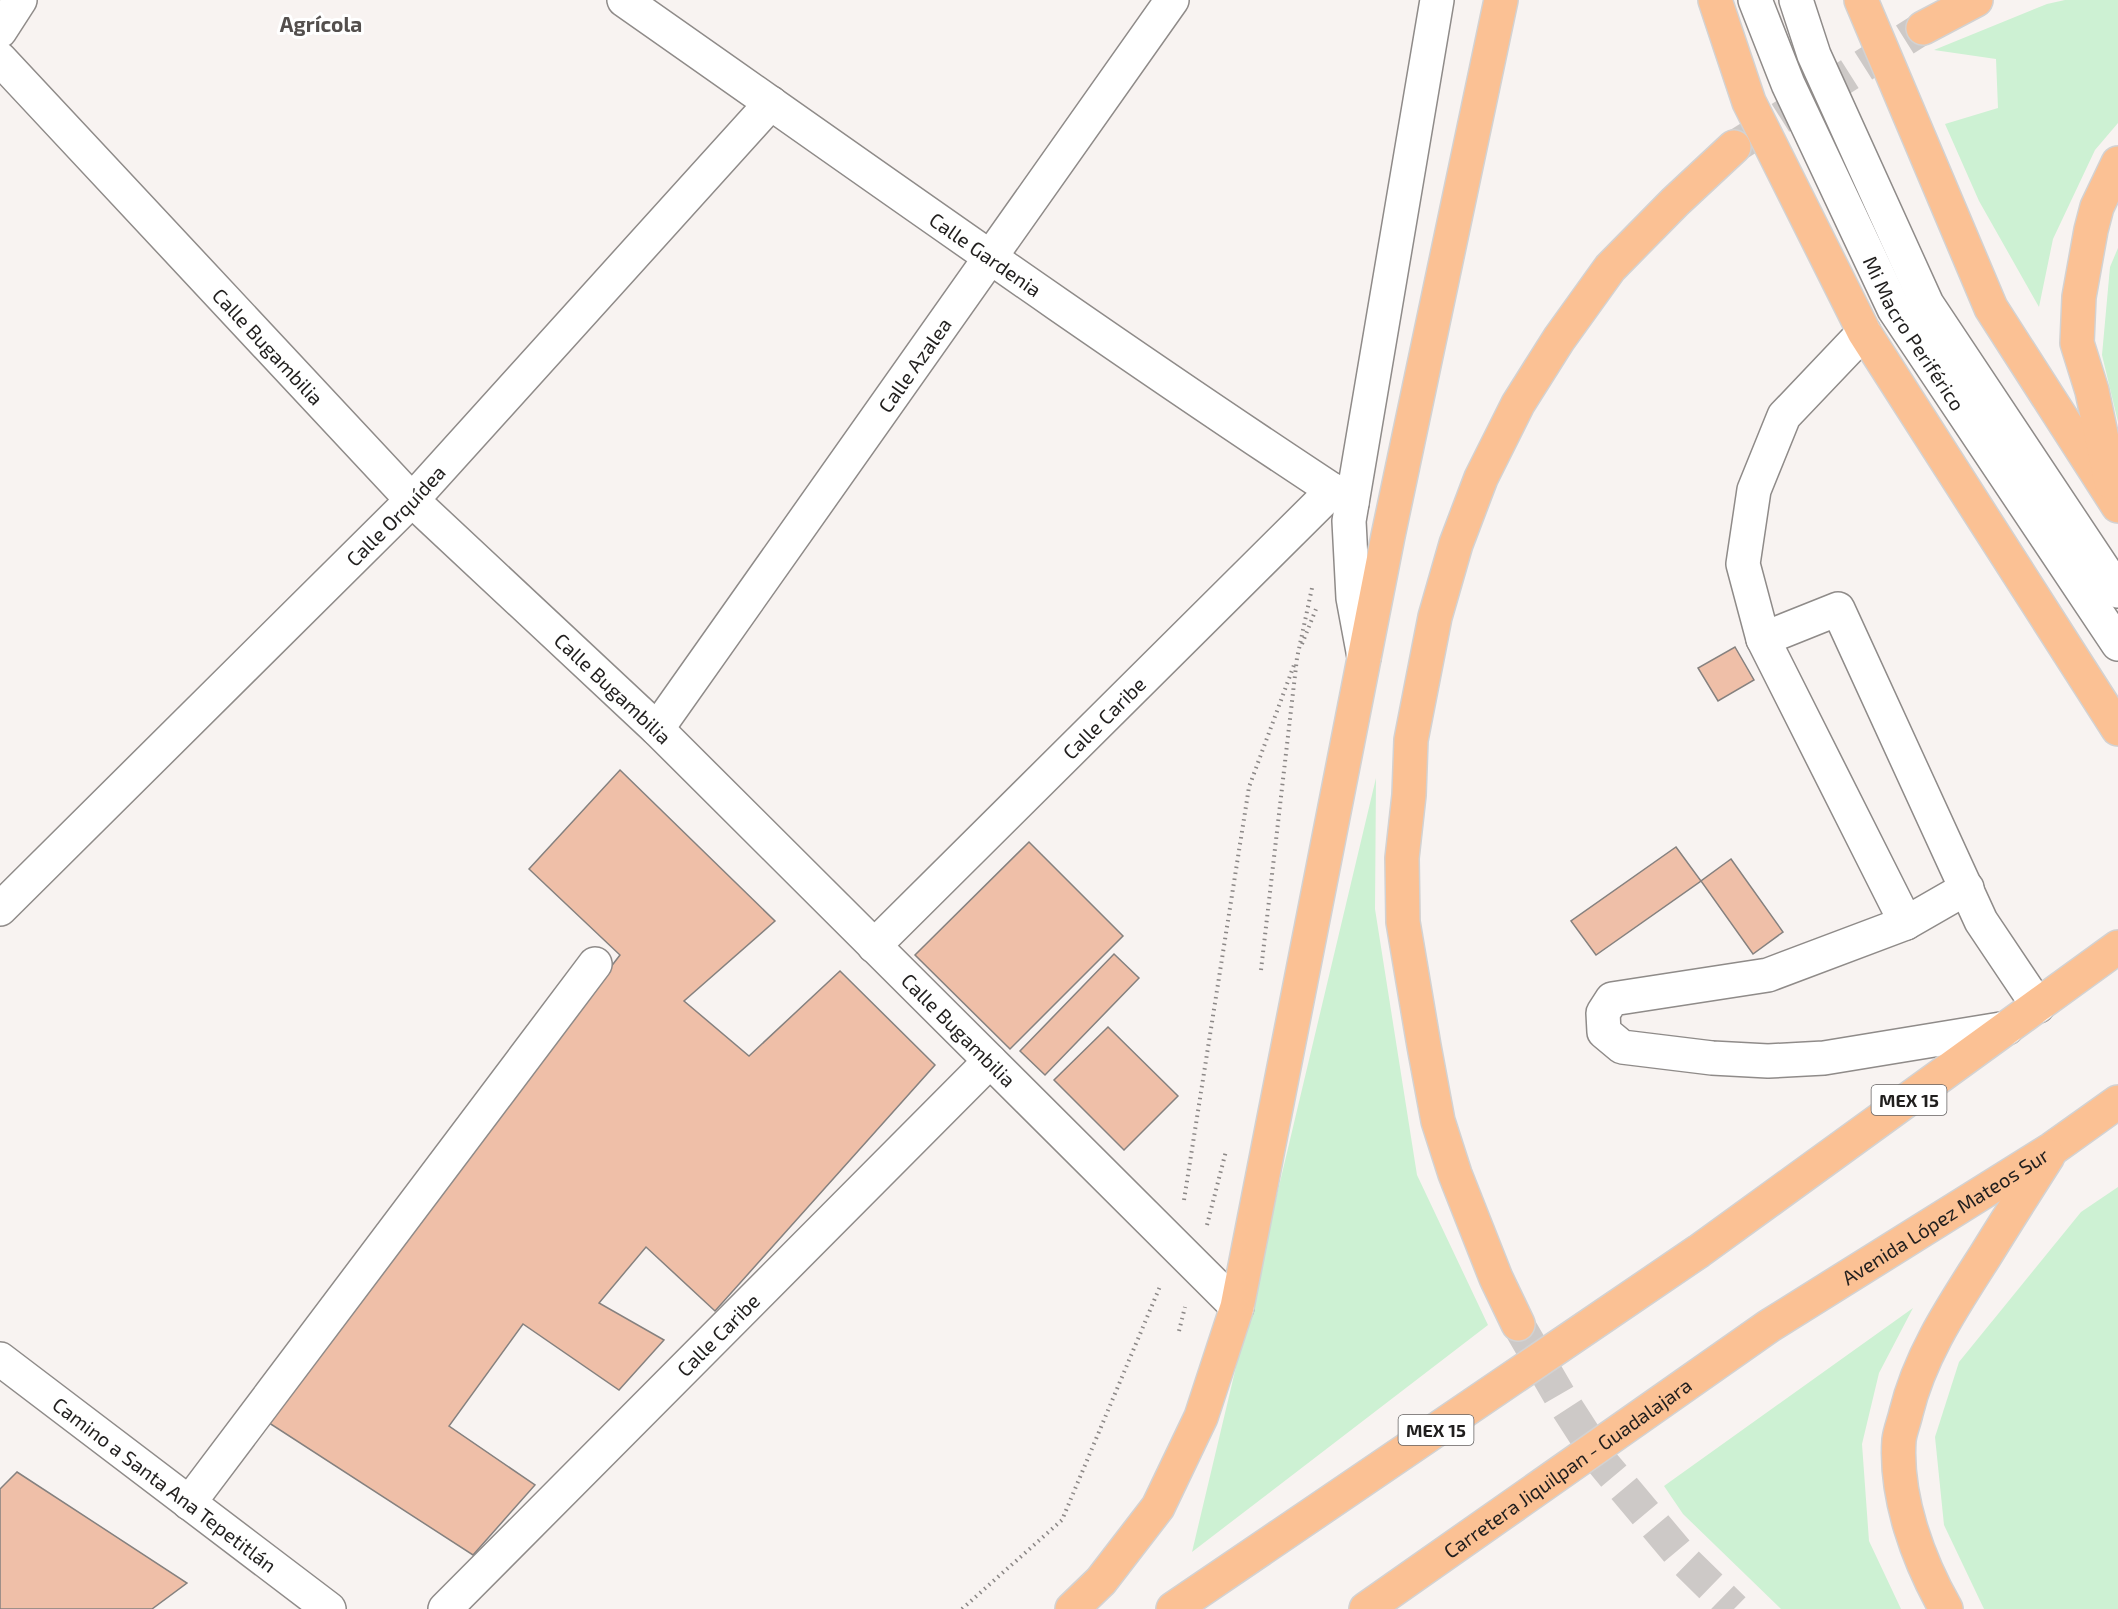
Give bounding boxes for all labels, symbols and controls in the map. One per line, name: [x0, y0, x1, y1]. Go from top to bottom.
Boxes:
district label: Agrícola: [280, 11, 362, 36]
street label: Calle Gardenia: [925, 207, 1046, 301]
street label: Mi Macro Periférico: [1859, 252, 1970, 415]
street label: Calle Bugambilia: [208, 283, 329, 410]
street label: Calle Azalea: [873, 313, 956, 417]
street label: Calle Orquídea: [341, 460, 450, 571]
street label: Calle Bugambilia: [550, 628, 677, 749]
street label: Calle Caribe: [1057, 671, 1150, 764]
street label: Calle Bugambilia: [897, 968, 1021, 1092]
road number: MEX 15: [1872, 1085, 1946, 1115]
street label: Avenida López Mateos Sur: [1837, 1142, 2053, 1289]
street label: Calle Caribe: [672, 1288, 764, 1381]
street label: Carretera Jiquilpan - Guadalajara: [1439, 1372, 1696, 1563]
street label: Camino a Santa Ana Tepetitlán: [48, 1392, 281, 1577]
road number: MEX 15: [1398, 1415, 1474, 1445]

